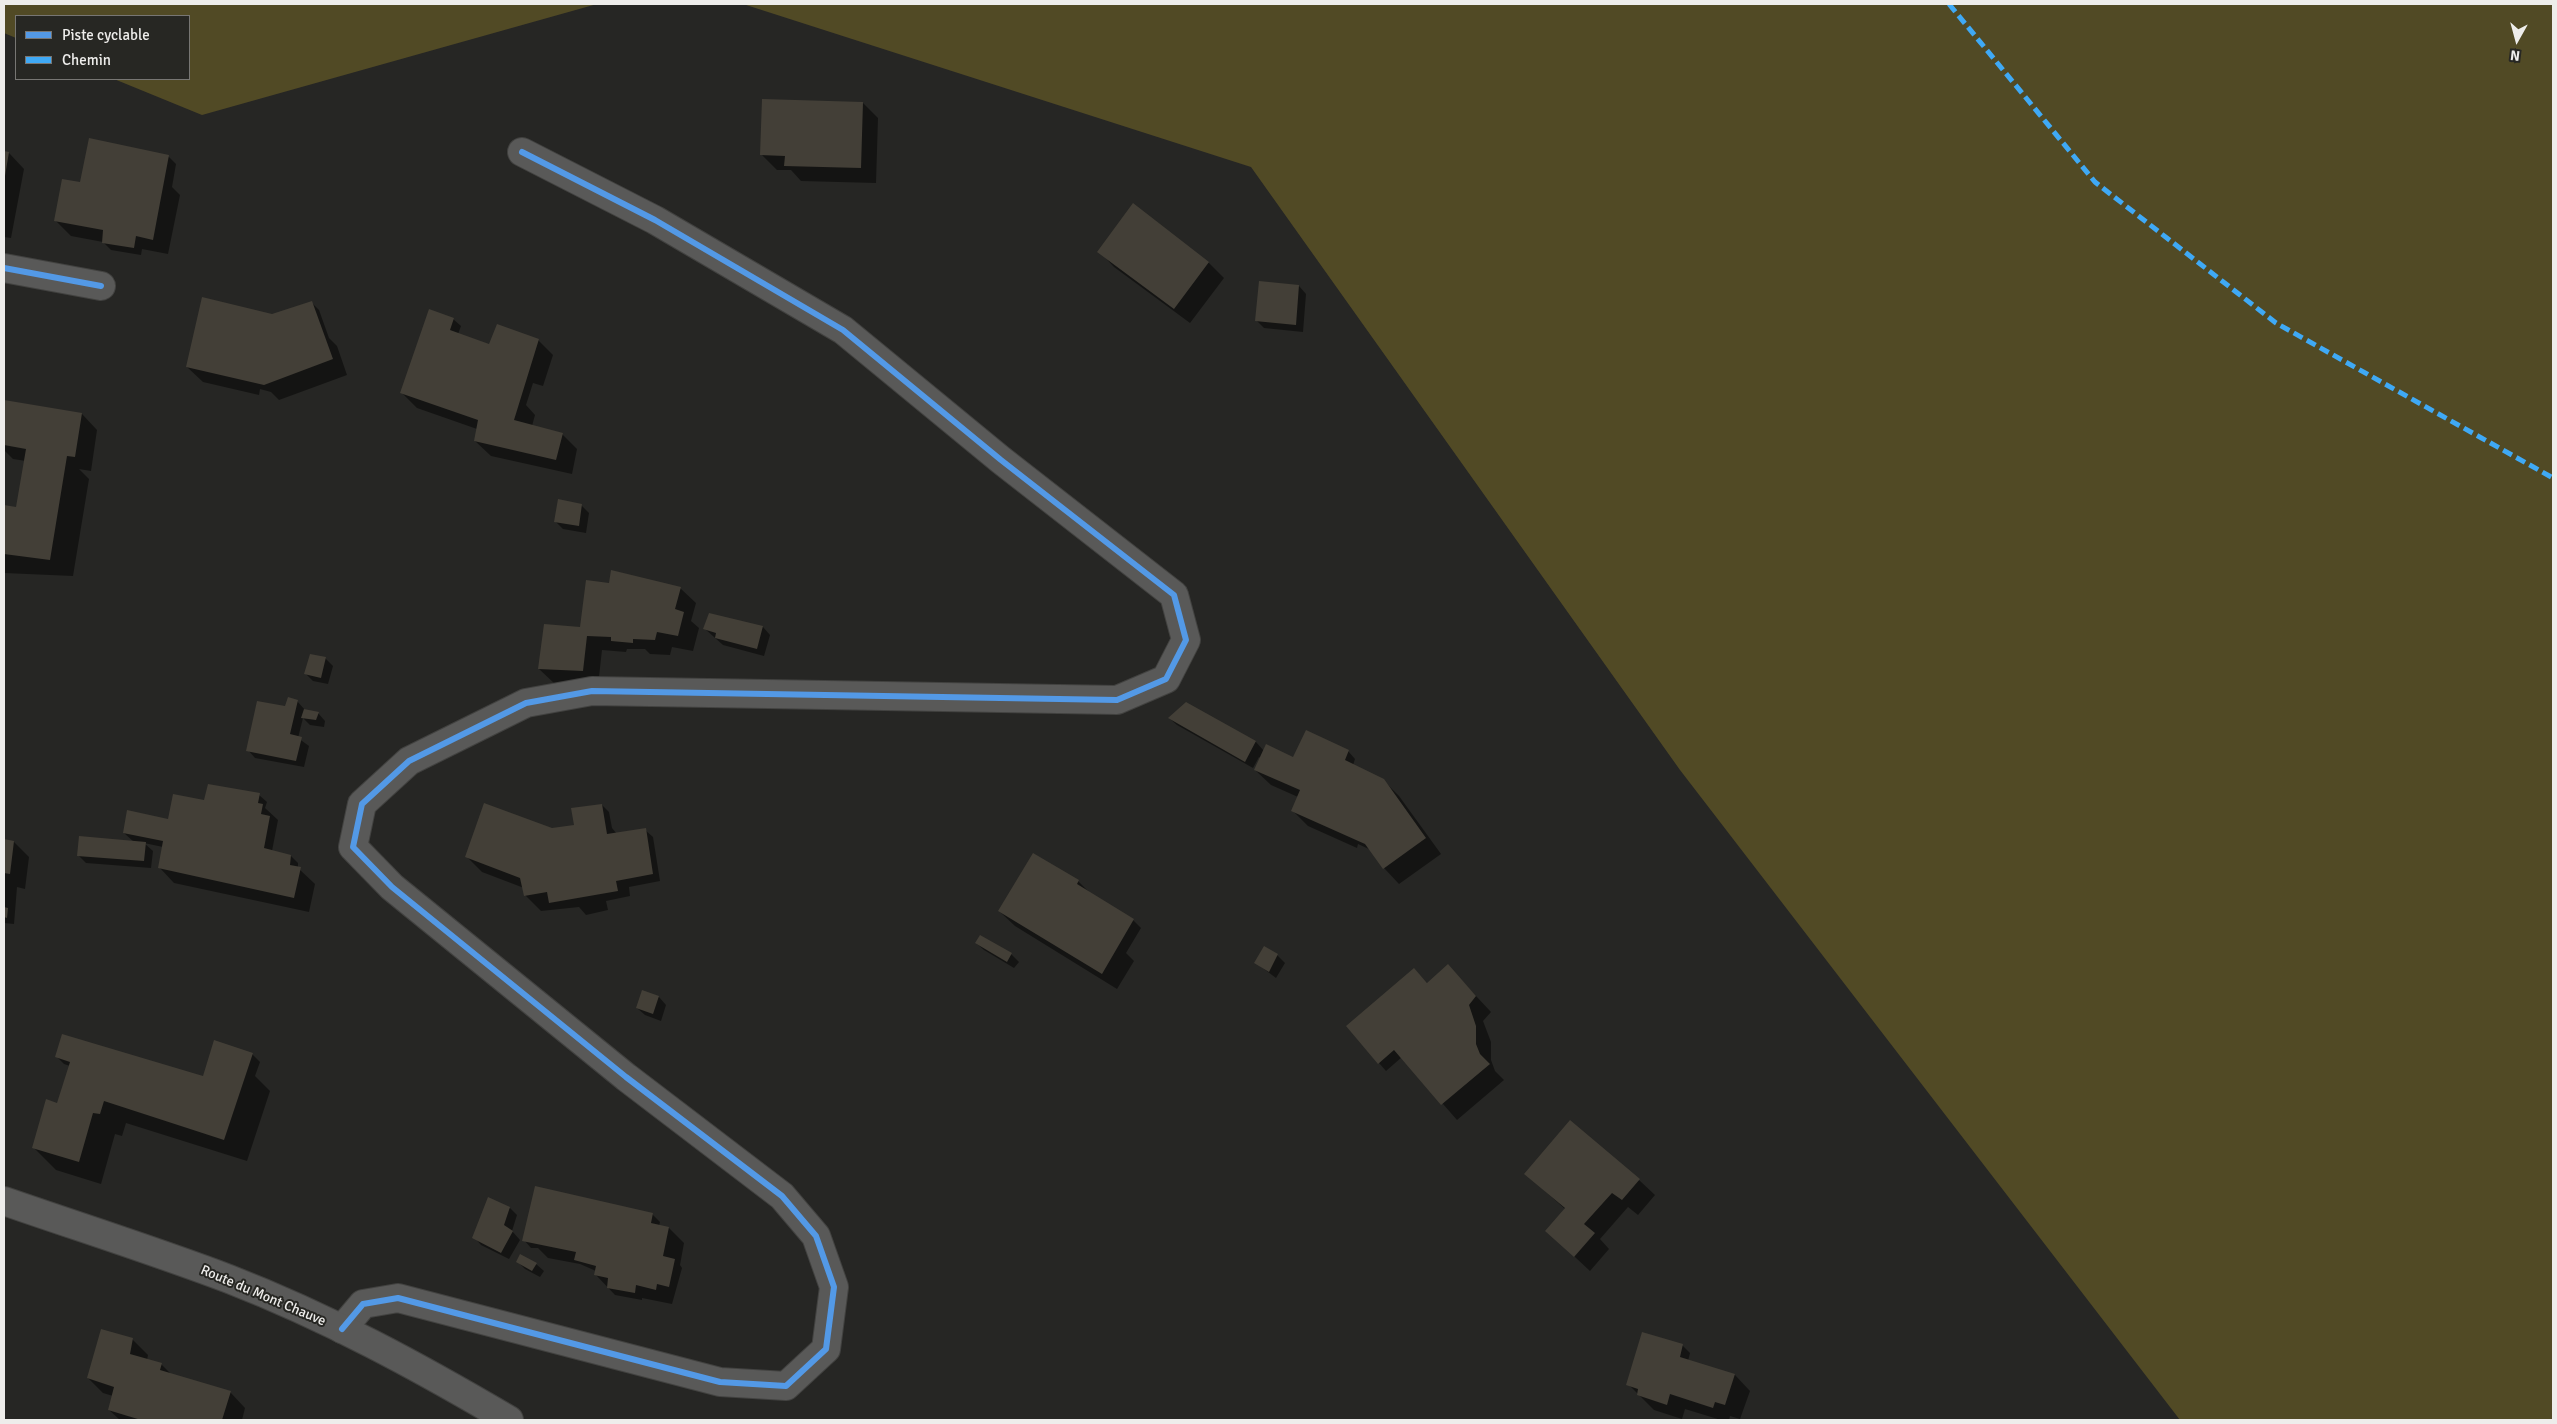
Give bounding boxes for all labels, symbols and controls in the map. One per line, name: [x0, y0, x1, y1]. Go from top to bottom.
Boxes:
legend: [15, 15, 190, 80]
north arrow: [2492, 15, 2542, 65]
text: Piste cyclable: [62, 26, 150, 44]
text: N: [2509, 46, 2521, 64]
text: Chemin: [62, 51, 111, 69]
street label: Route du Mont Chauve: [198, 1262, 328, 1330]

